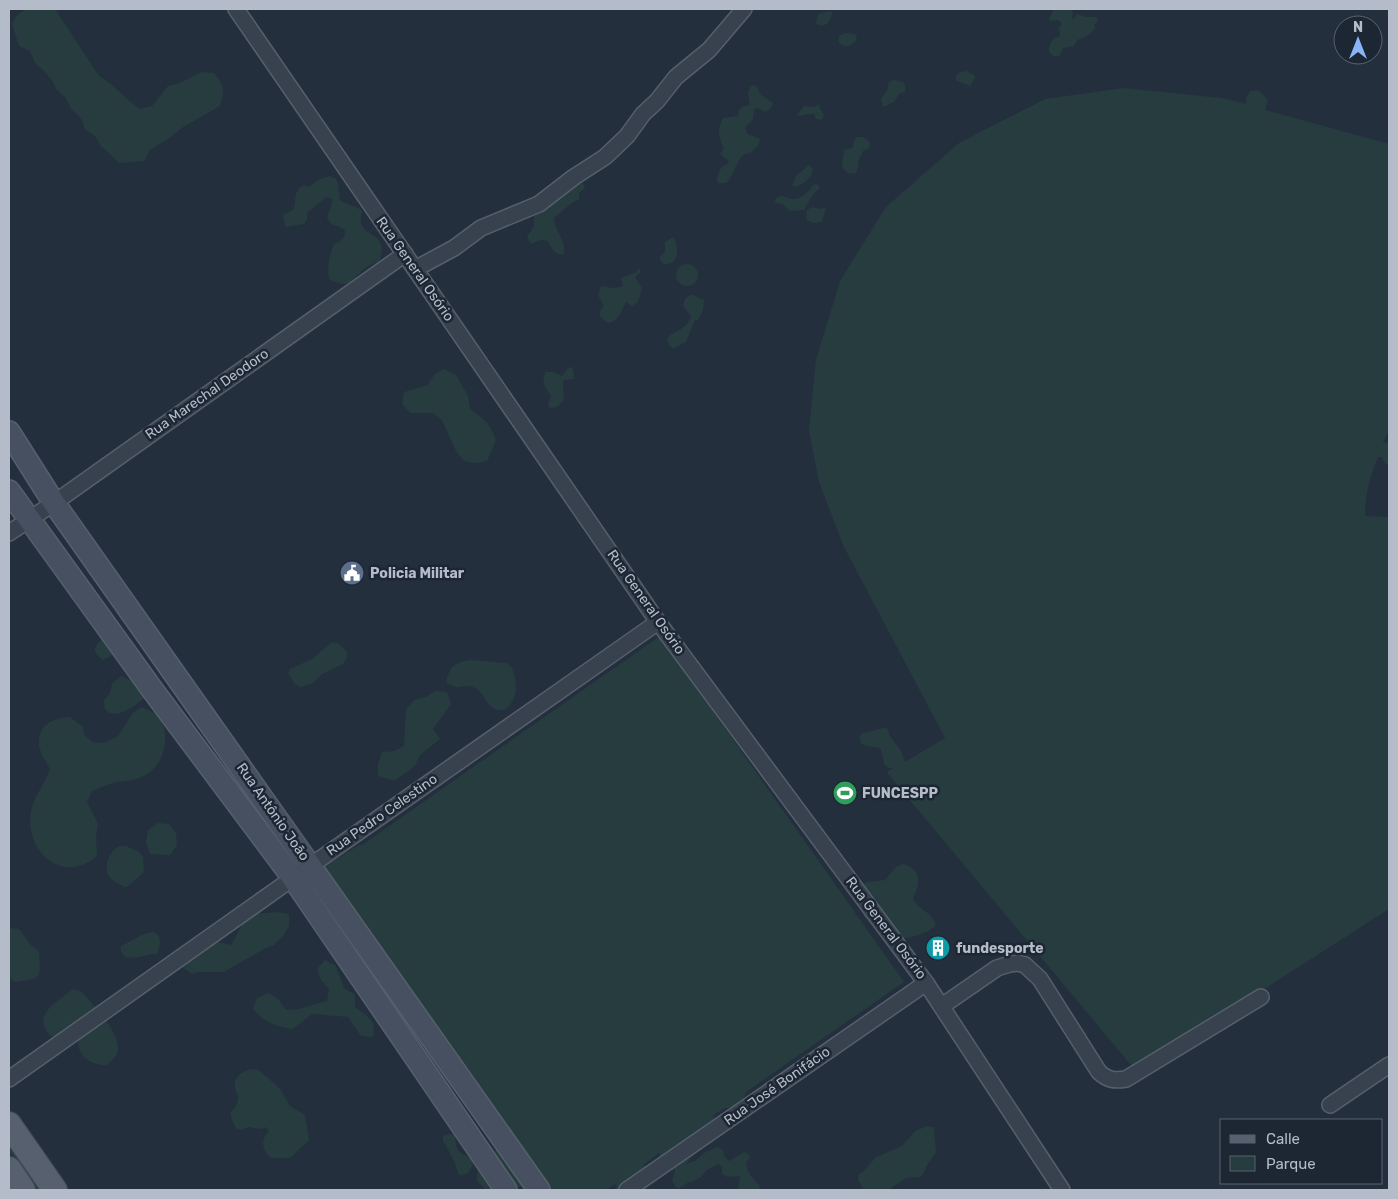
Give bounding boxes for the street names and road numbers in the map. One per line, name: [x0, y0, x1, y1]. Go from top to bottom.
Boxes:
street label: Rua General Osório: [373, 213, 457, 325]
street label: Rua Marechal Deodoro: [142, 345, 272, 443]
street label: Rua General Osório: [604, 546, 688, 658]
street label: Rua Antônio João: [233, 760, 313, 864]
street label: Rua Pedro Celestino: [323, 770, 441, 860]
street label: Rua General Osório: [842, 874, 930, 982]
street label: Rua José Bonifácio: [721, 1043, 833, 1129]

